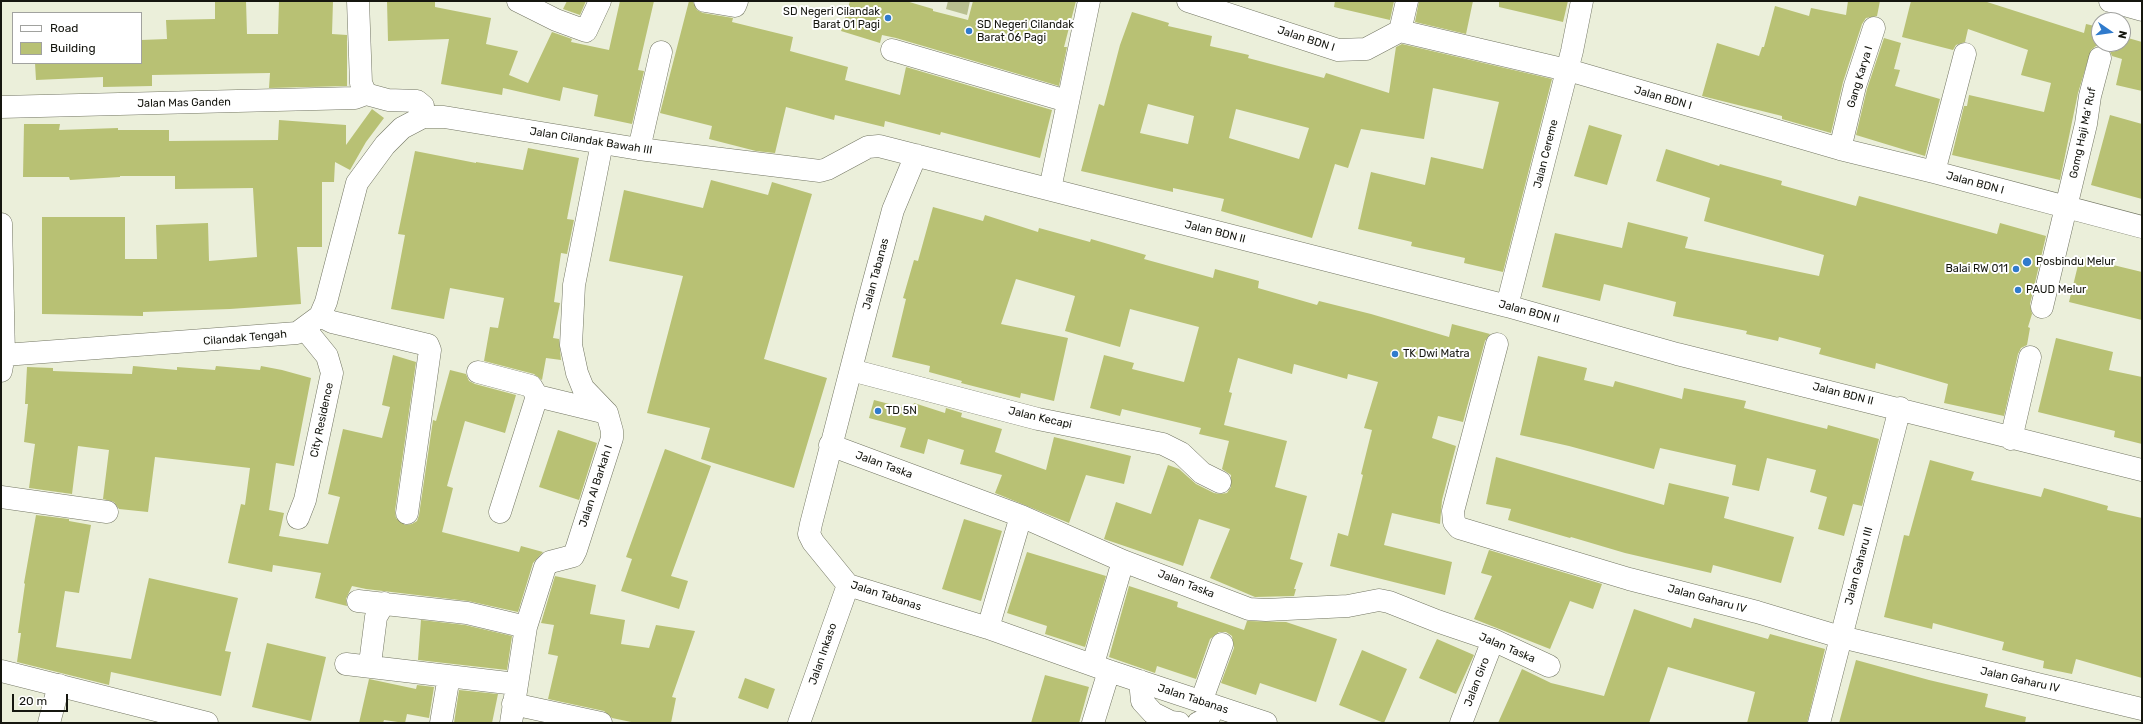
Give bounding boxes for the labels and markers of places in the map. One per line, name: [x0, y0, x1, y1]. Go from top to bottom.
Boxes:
place label: SD Negeri Cilandak Barat 01 Pagi: [783, 5, 880, 31]
marker: SD Negeri Cilandak Barat 01 Pagi: [883, 13, 893, 23]
place label: SD Negeri Cilandak Barat 06 Pagi: [977, 18, 1074, 44]
marker: SD Negeri Cilandak Barat 06 Pagi: [964, 26, 974, 36]
place label: Posbindu Melur: [2036, 255, 2115, 269]
marker: Posbindu Melur: [2021, 256, 2033, 268]
place label: Balai RW 011: [1945, 262, 2008, 276]
marker: Balai RW 011: [2011, 264, 2021, 274]
place label: PAUD Melur: [2026, 283, 2086, 297]
marker: PAUD Melur: [2013, 285, 2023, 295]
place label: TK Dwi Matra: [1403, 347, 1470, 361]
marker: TK Dwi Matra: [1390, 349, 1400, 359]
place label: TD 5N: [886, 404, 917, 418]
marker: TD 5N: [873, 406, 883, 416]

